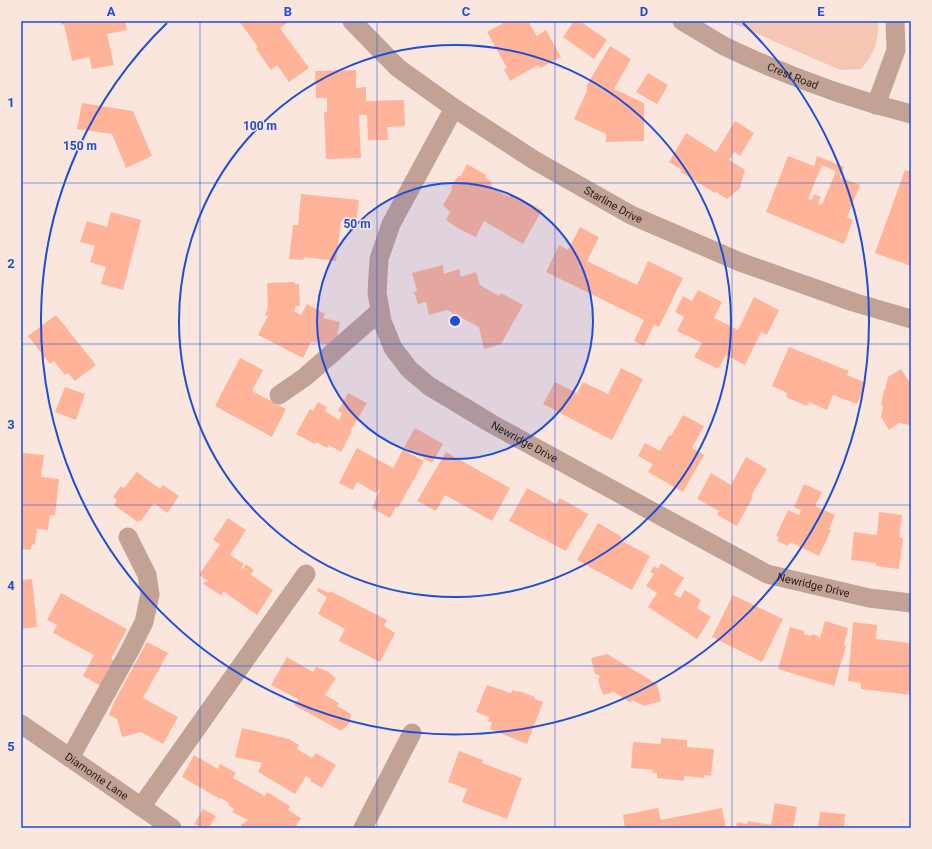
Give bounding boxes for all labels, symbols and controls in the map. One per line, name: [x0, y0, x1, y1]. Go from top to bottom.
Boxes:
text: A: [107, 4, 116, 19]
text: B: [284, 4, 292, 19]
text: C: [462, 4, 471, 19]
text: D: [640, 4, 648, 19]
text: E: [817, 4, 825, 19]
street label: Crest Road: [765, 60, 820, 92]
text: 1: [7, 95, 15, 110]
text: 100 m: [243, 119, 277, 133]
text: 150 m: [63, 139, 97, 153]
street label: Starline Drive: [582, 183, 645, 226]
text: 50 m: [343, 217, 371, 231]
text: 2: [7, 256, 15, 271]
centre of rings: [448, 314, 462, 328]
text: 3: [7, 417, 15, 432]
street label: Newridge Drive: [489, 418, 560, 465]
street label: Newridge Drive: [776, 570, 851, 600]
text: 4: [7, 578, 15, 593]
text: 5: [7, 739, 15, 754]
street label: Diamonte Lane: [63, 750, 131, 803]

